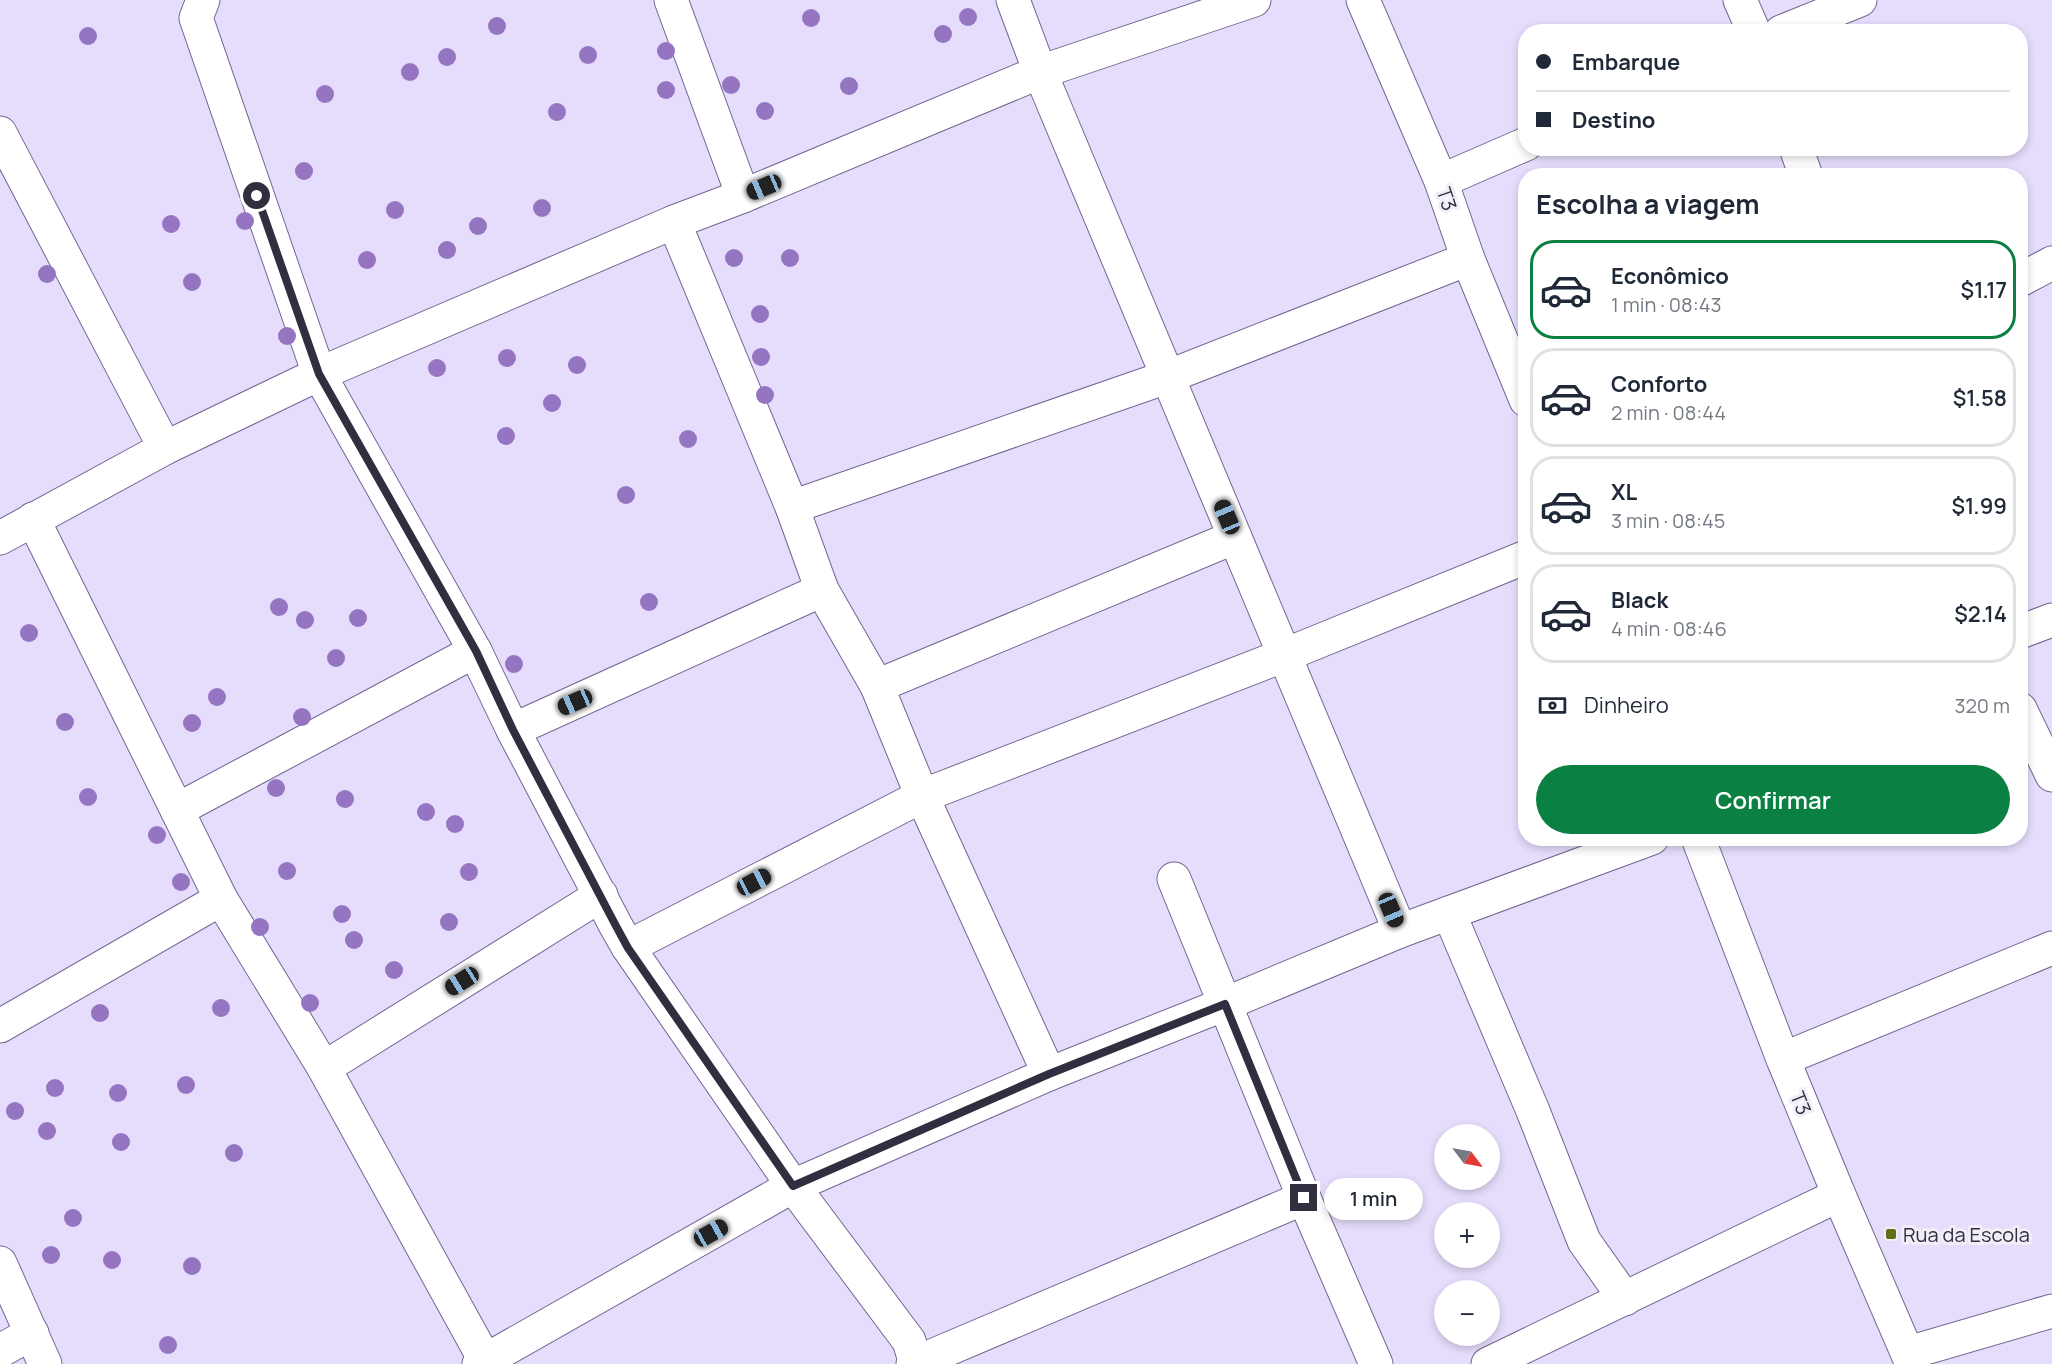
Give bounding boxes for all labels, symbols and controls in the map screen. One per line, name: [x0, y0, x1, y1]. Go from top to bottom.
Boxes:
text: Embarque: [1572, 47, 1680, 77]
text: Destino: [1572, 105, 1655, 135]
car: [744, 172, 784, 202]
route start: [243, 182, 270, 209]
street label: T3: [1430, 184, 1464, 214]
text: Escolha a viagem: [1536, 185, 1759, 222]
text: Econômico: [1611, 261, 1729, 291]
icon: car: [1539, 263, 1593, 317]
text: $1.17: [1961, 275, 2007, 305]
text: 1 min · 08:43: [1611, 291, 1721, 318]
text: Conforto: [1611, 369, 1707, 399]
icon: car: [1539, 371, 1593, 425]
text: $1.58: [1953, 383, 2007, 413]
text: 2 min · 08:44: [1611, 399, 1726, 426]
text: XL: [1611, 477, 1637, 507]
icon: car: [1539, 479, 1593, 533]
text: $1.99: [1951, 491, 2007, 521]
car: [1212, 497, 1242, 537]
text: 3 min · 08:45: [1611, 507, 1725, 534]
text: Black: [1611, 585, 1668, 615]
icon: car: [1539, 587, 1593, 641]
text: $2.14: [1954, 599, 2007, 629]
text: 4 min · 08:46: [1611, 615, 1727, 642]
car: [555, 686, 595, 718]
icon: cash: [1536, 689, 1569, 722]
text: Dinheiro: [1584, 690, 1669, 720]
text: 320 m: [1954, 692, 2010, 719]
button: Confirmar: [1536, 765, 2010, 834]
car: [734, 866, 774, 898]
car: [1376, 890, 1406, 930]
car: [442, 964, 482, 998]
street label: T3: [1784, 1087, 1818, 1119]
north arrow: [1434, 1124, 1500, 1190]
map controls: [1434, 1124, 1500, 1346]
callout: 1 min: [1325, 1177, 1424, 1219]
route end: [1290, 1184, 1317, 1211]
text: 1 min: [1350, 1185, 1397, 1212]
button: +: [1434, 1202, 1500, 1268]
car: [691, 1216, 731, 1250]
place label: Rua da Escola: [1903, 1221, 2030, 1248]
marker: Rua da Escola: [1884, 1227, 1898, 1241]
button: −: [1434, 1280, 1500, 1346]

